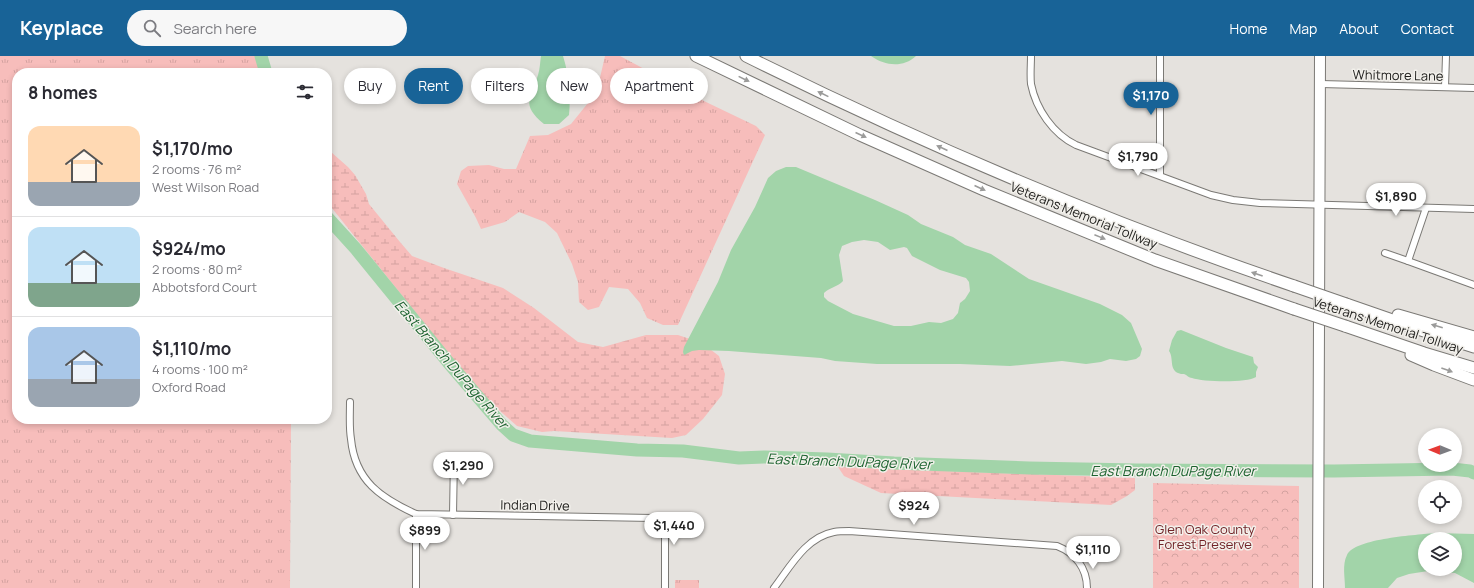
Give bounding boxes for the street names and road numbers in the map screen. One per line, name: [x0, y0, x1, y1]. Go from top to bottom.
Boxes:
street label: Whitmore Lane: [1353, 65, 1444, 85]
street label: Veterans Memorial Tollway: [1008, 177, 1160, 253]
street label: Veterans Memorial Tollway: [1310, 292, 1466, 358]
street label: Indian Drive: [500, 495, 570, 515]

